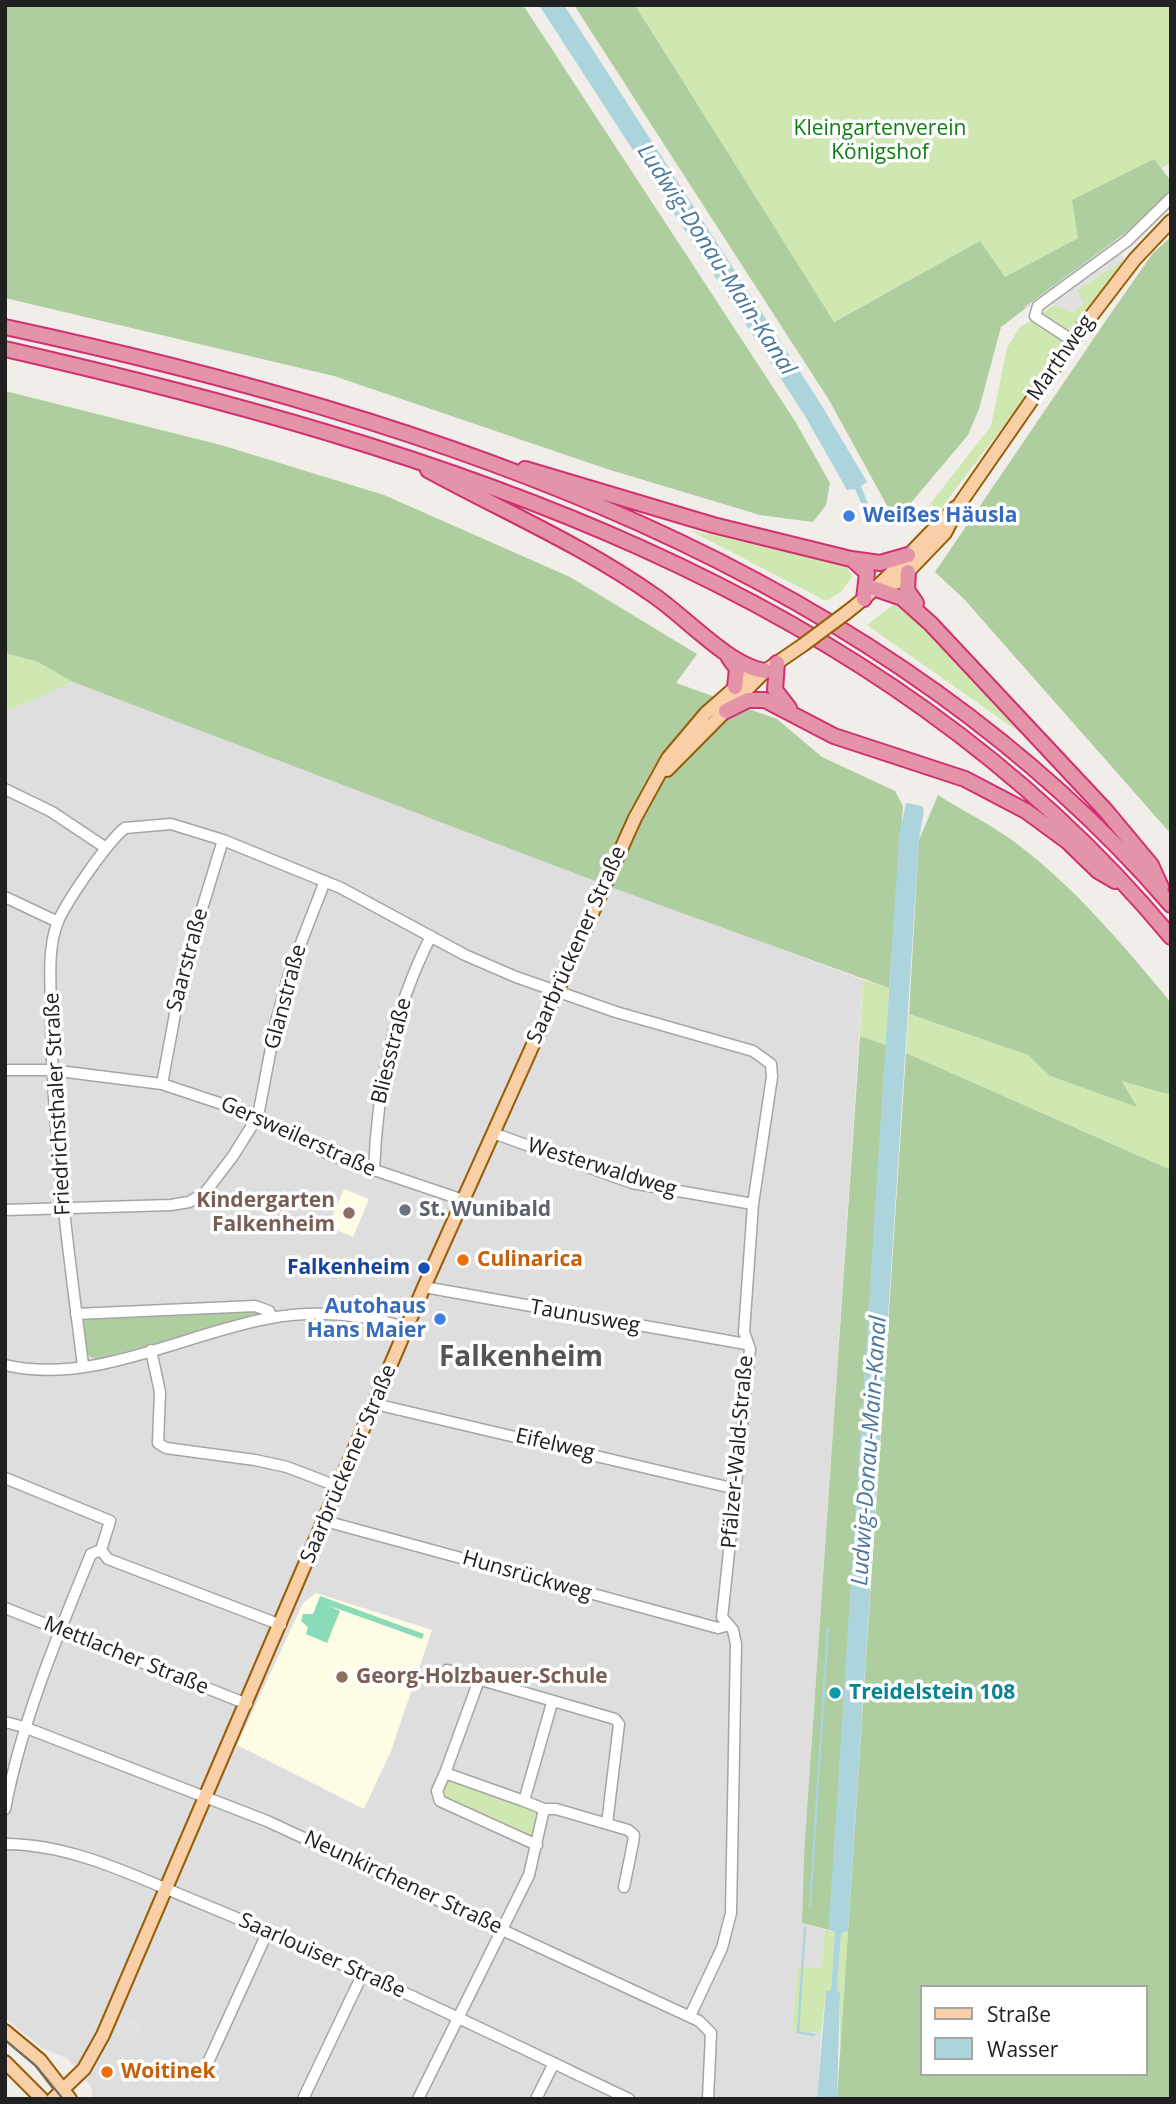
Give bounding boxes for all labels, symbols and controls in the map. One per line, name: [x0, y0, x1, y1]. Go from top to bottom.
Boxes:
park label: Kleingartenverein Königshof: [794, 116, 966, 166]
water label: Ludwig-Donau-Main-Kanal: [631, 139, 801, 381]
street label: Marthweg: [1022, 310, 1100, 406]
place label: Weißes Häusla: [863, 503, 1017, 529]
marker: Weißes Häusla: [841, 508, 857, 524]
street label: Saarbrückener Straße: [522, 842, 632, 1048]
street label: Saarstraße: [162, 906, 214, 1014]
street label: Glanstraße: [260, 942, 312, 1052]
street label: Friedrichsthaler Straße: [40, 992, 76, 1216]
street label: Bliesstraße: [367, 995, 417, 1107]
street label: Gersweilerstraße: [216, 1091, 380, 1183]
street label: Westerwaldweg: [524, 1133, 680, 1203]
place label: Kindergarten Falkenheim: [196, 1188, 335, 1238]
place label: St. Wunibald: [419, 1197, 551, 1223]
marker: St. Wunibald: [397, 1202, 413, 1218]
marker: Kindergarten Falkenheim: [341, 1205, 357, 1221]
place label: Culinarica: [477, 1247, 583, 1273]
marker: Culinarica: [455, 1252, 471, 1268]
place label: Falkenheim: [287, 1255, 410, 1281]
marker: Falkenheim: [416, 1260, 432, 1276]
place label: Autohaus Hans Maier: [307, 1294, 426, 1344]
street label: Taunusweg: [528, 1295, 642, 1339]
marker: Autohaus Hans Maier: [432, 1311, 448, 1327]
water label: Ludwig-Donau-Main-Kanal: [847, 1315, 893, 1587]
district label: Falkenheim: [439, 1341, 603, 1375]
street label: Pfälzer-Wald-Straße: [717, 1354, 759, 1550]
street label: Saarbrückener Straße: [296, 1361, 402, 1567]
street label: Eifelweg: [513, 1424, 597, 1466]
street label: Hunsrückweg: [459, 1546, 595, 1606]
street label: Mettlacher Straße: [40, 1611, 212, 1701]
place label: Georg-Holzbauer-Schule: [356, 1664, 608, 1690]
marker: Georg-Holzbauer-Schule: [334, 1669, 350, 1685]
place label: Treidelstein 108: [849, 1680, 1015, 1706]
marker: Treidelstein 108: [827, 1685, 843, 1701]
street label: Neunkirchener Straße: [300, 1826, 506, 1940]
street label: Saarlouiser Straße: [235, 1908, 409, 2004]
legend: [920, 1985, 1148, 2076]
text: Straße: [987, 2000, 1051, 2028]
text: Wasser: [987, 2035, 1058, 2063]
place label: Woitinek: [121, 2059, 215, 2085]
marker: Woitinek: [99, 2064, 115, 2080]

